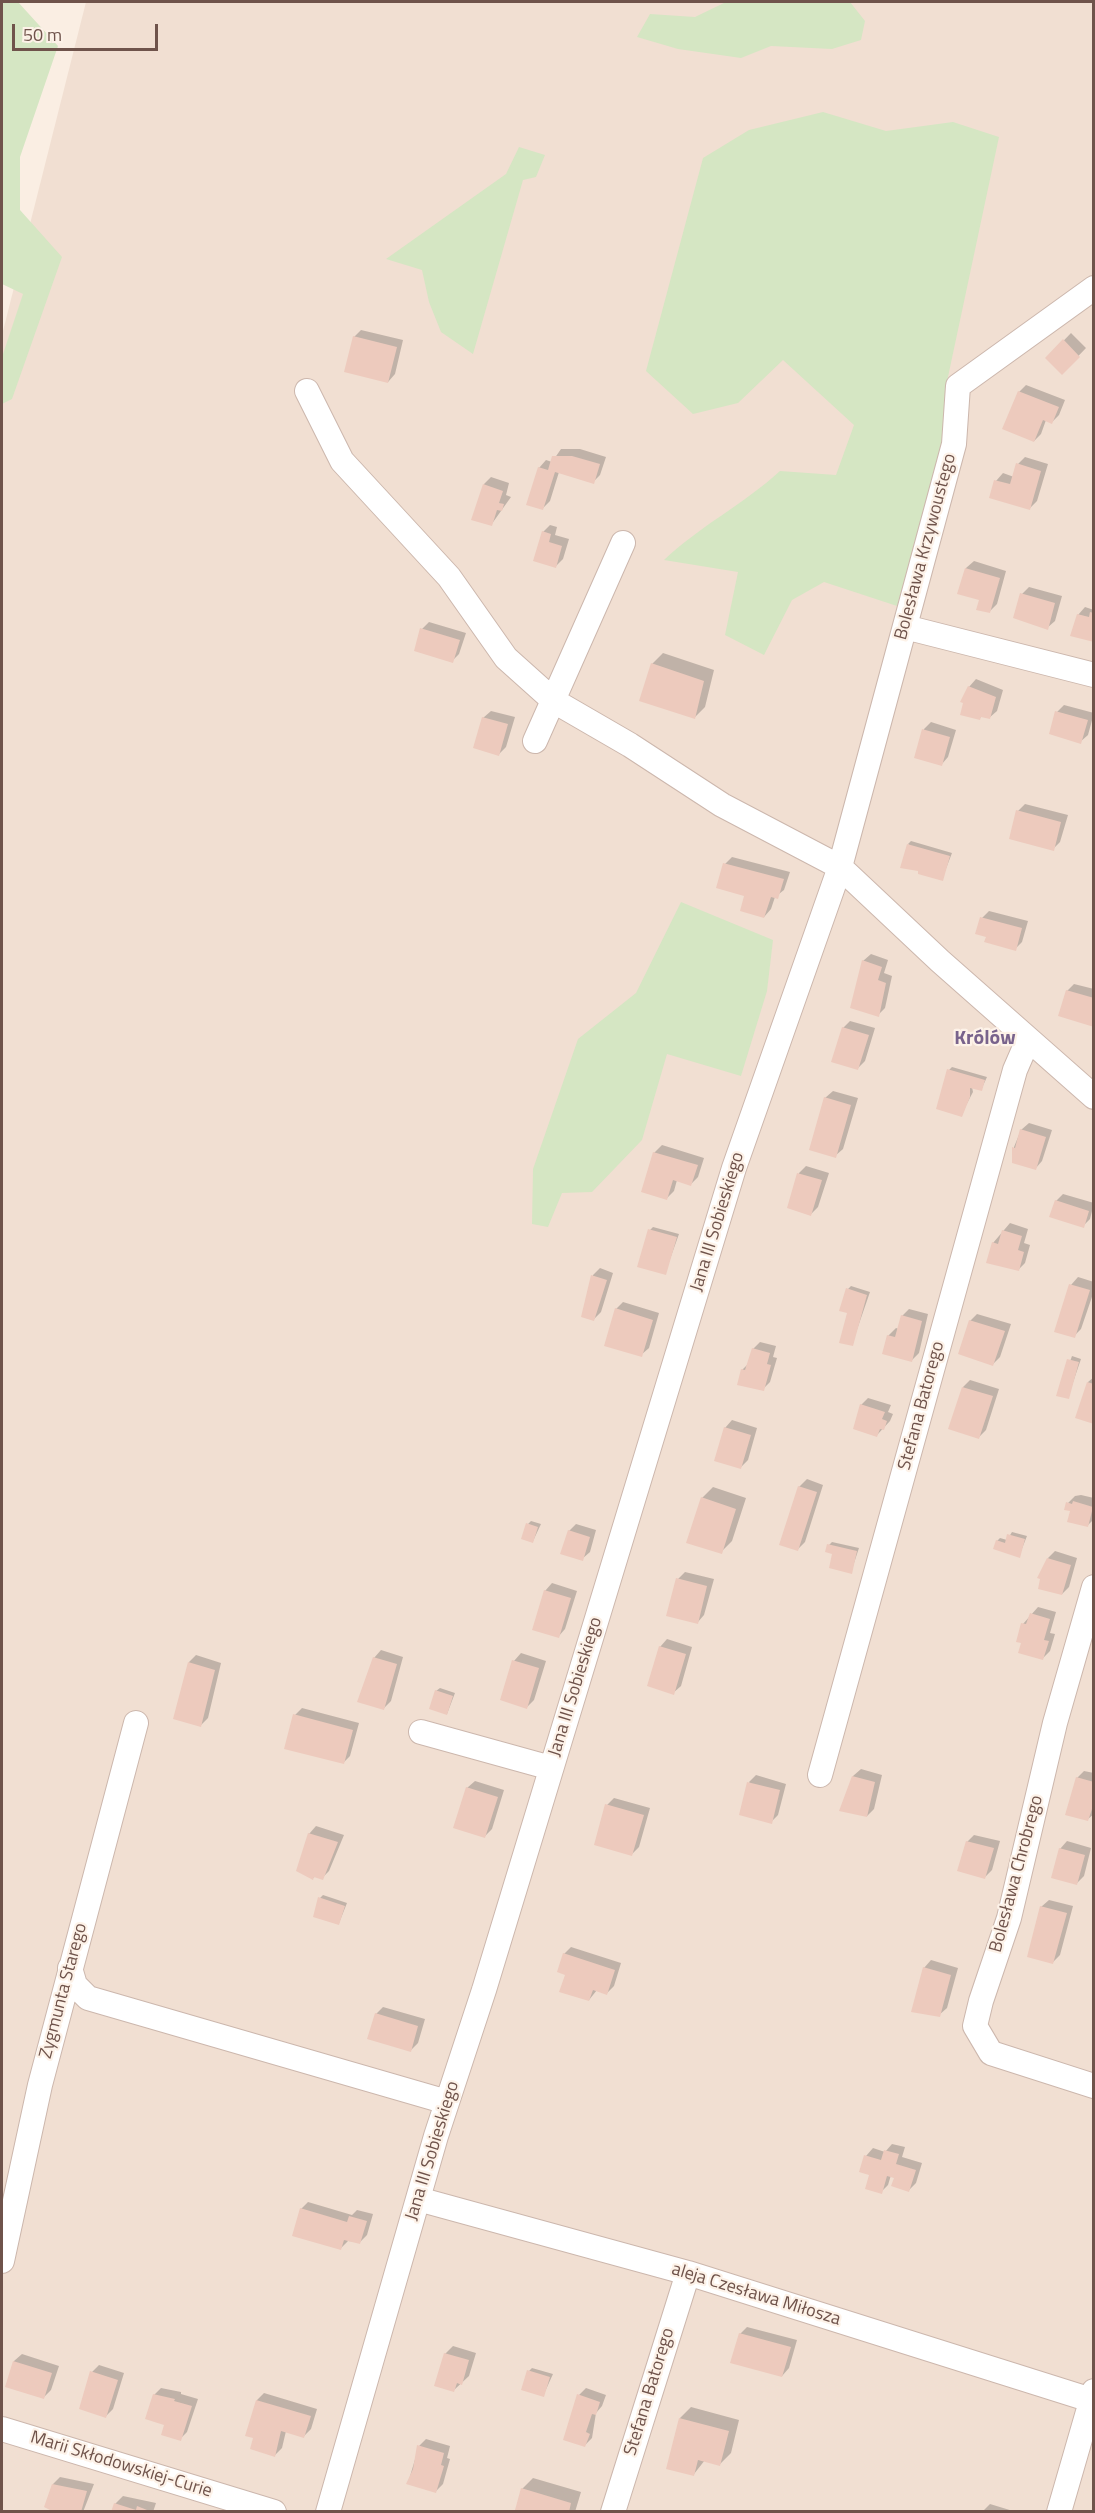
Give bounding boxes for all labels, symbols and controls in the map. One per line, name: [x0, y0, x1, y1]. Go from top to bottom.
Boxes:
scale bar: [15, 12, 160, 50]
text: 50 m: [23, 21, 62, 48]
street label: Bolesława Krzywoustego: [891, 452, 961, 642]
district label: Królów: [954, 1027, 1016, 1051]
street label: Jana III Sobieskiego: [687, 1150, 749, 1294]
street label: Stefana Batorego: [894, 1339, 950, 1473]
street label: Jana III Sobieskiego: [545, 1615, 607, 1759]
street label: Bolesława Chrobrego: [986, 1793, 1048, 1955]
street label: Zygmunta Starego: [36, 1921, 92, 2061]
street label: Jana III Sobieskiego: [402, 2079, 464, 2223]
street label: aleja Czesława Miłosza: [669, 2259, 843, 2331]
street label: Stefana Batorego: [620, 2326, 680, 2458]
street label: Marii Skłodowskiej-Curie: [28, 2427, 214, 2503]

